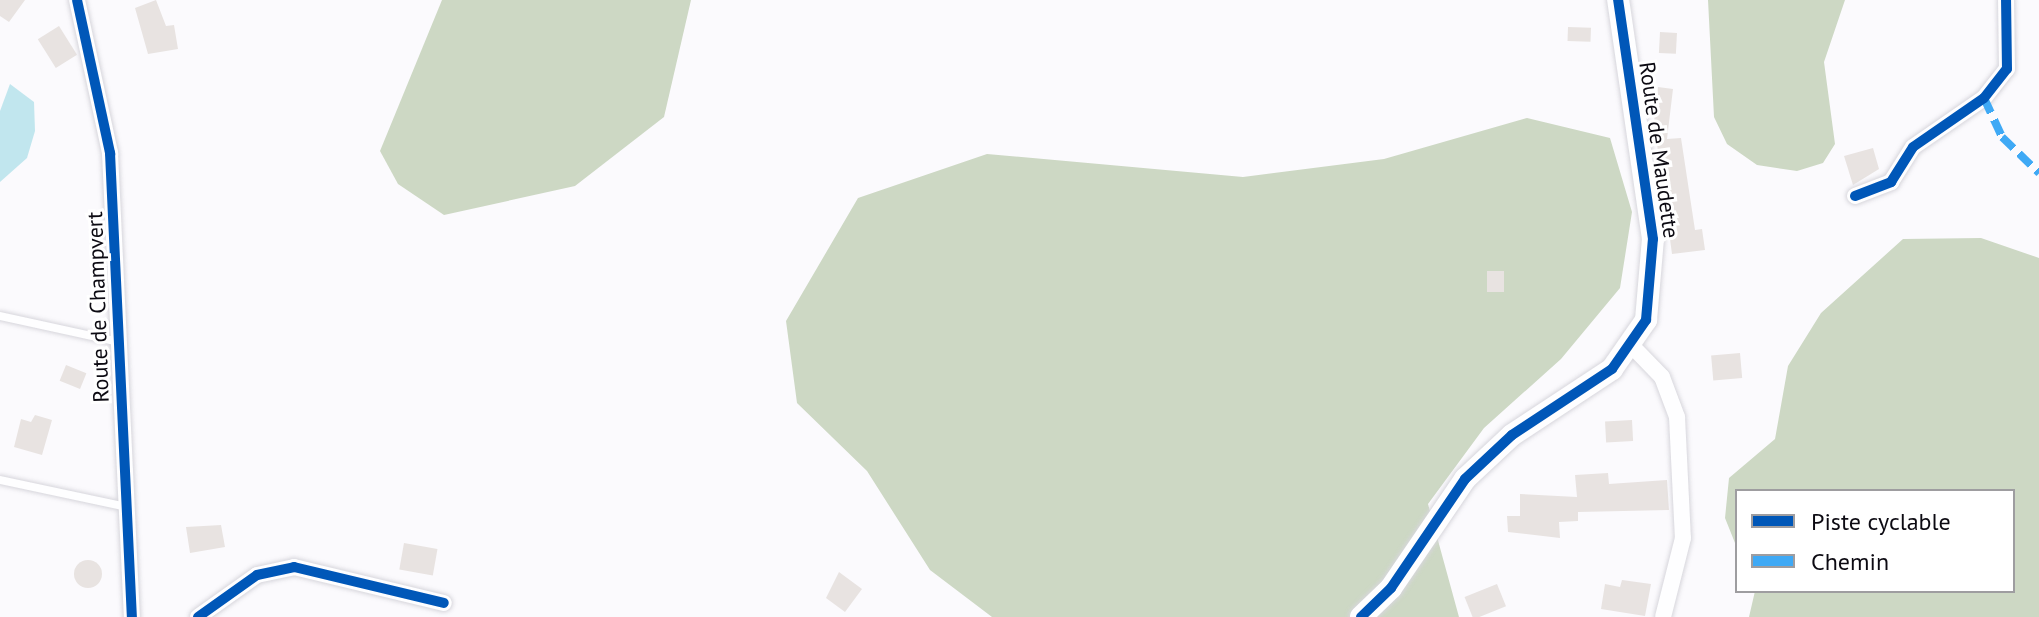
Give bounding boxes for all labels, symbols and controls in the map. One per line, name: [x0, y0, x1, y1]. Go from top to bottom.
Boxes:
street label: Route de Maudette: [1634, 60, 1684, 240]
street label: Route de Champvert: [81, 211, 115, 403]
legend: [1735, 489, 2015, 593]
text: Piste cyclable: [1811, 506, 1951, 537]
text: Chemin: [1811, 546, 1889, 577]

